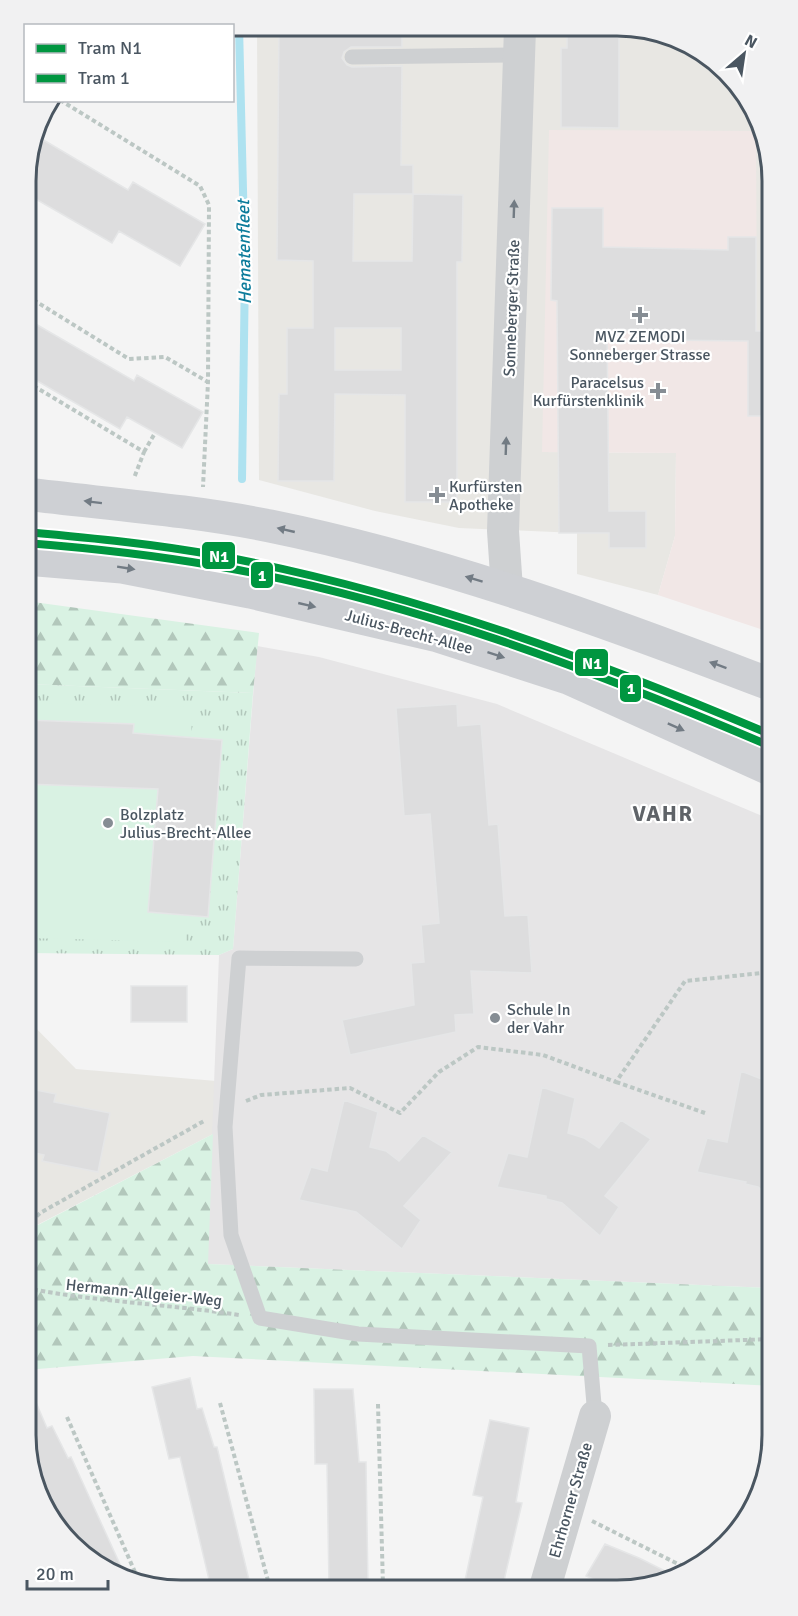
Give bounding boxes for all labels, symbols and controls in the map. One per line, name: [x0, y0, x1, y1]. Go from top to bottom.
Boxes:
legend: [24, 24, 234, 102]
north arrow: [714, 24, 774, 84]
text: N: [741, 30, 761, 53]
text: Tram N1: [78, 37, 142, 59]
text: Tram 1: [78, 67, 130, 89]
water label: Hematenfleet: [232, 197, 256, 305]
one-way arrow: [510, 200, 519, 219]
street label: Sonneberger Straße: [500, 239, 524, 377]
marker: MVZ ZEMODI Sonneberger Strasse: [631, 306, 649, 324]
place label: MVZ ZEMODI Sonneberger Strasse: [569, 327, 711, 365]
place label: Paracelsus Kurfürstenklinik: [533, 373, 644, 411]
marker: Paracelsus Kurfürstenklinik: [649, 382, 667, 400]
one-way arrow: [501, 437, 510, 456]
place label: Kurfürsten Apotheke: [449, 477, 523, 515]
marker: Kurfürsten Apotheke: [430, 488, 444, 502]
one-way arrow: [83, 498, 102, 507]
one-way arrow: [276, 524, 295, 534]
line badge: N1: [201, 541, 236, 570]
text: N1: [209, 547, 229, 567]
line badge: 1: [250, 561, 274, 589]
one-way arrow: [117, 564, 136, 573]
text: 1: [258, 566, 267, 586]
one-way arrow: [465, 573, 483, 583]
one-way arrow: [298, 601, 316, 611]
street label: Julius-Brecht-Allee: [343, 605, 475, 659]
line badge: N1: [574, 648, 609, 677]
one-way arrow: [487, 650, 505, 660]
text: N1: [582, 654, 602, 674]
one-way arrow: [708, 659, 726, 669]
line badge: 1: [619, 674, 642, 703]
text: 1: [627, 679, 636, 699]
one-way arrow: [668, 722, 686, 732]
district label: VAHR: [633, 800, 693, 827]
place label: Bolzplatz Julius-Brecht-Allee: [120, 805, 251, 843]
marker: Bolzplatz Julius-Brecht-Allee: [101, 816, 115, 830]
place label: Schule In der Vahr: [507, 1000, 570, 1038]
marker: Schule In der Vahr: [488, 1011, 502, 1025]
street label: Hermann-Allgeier-Weg: [65, 1275, 223, 1311]
street label: Ehrhorner Straße: [545, 1440, 597, 1560]
scale bar: [27, 1553, 108, 1591]
text: 20 m: [36, 1563, 74, 1585]

